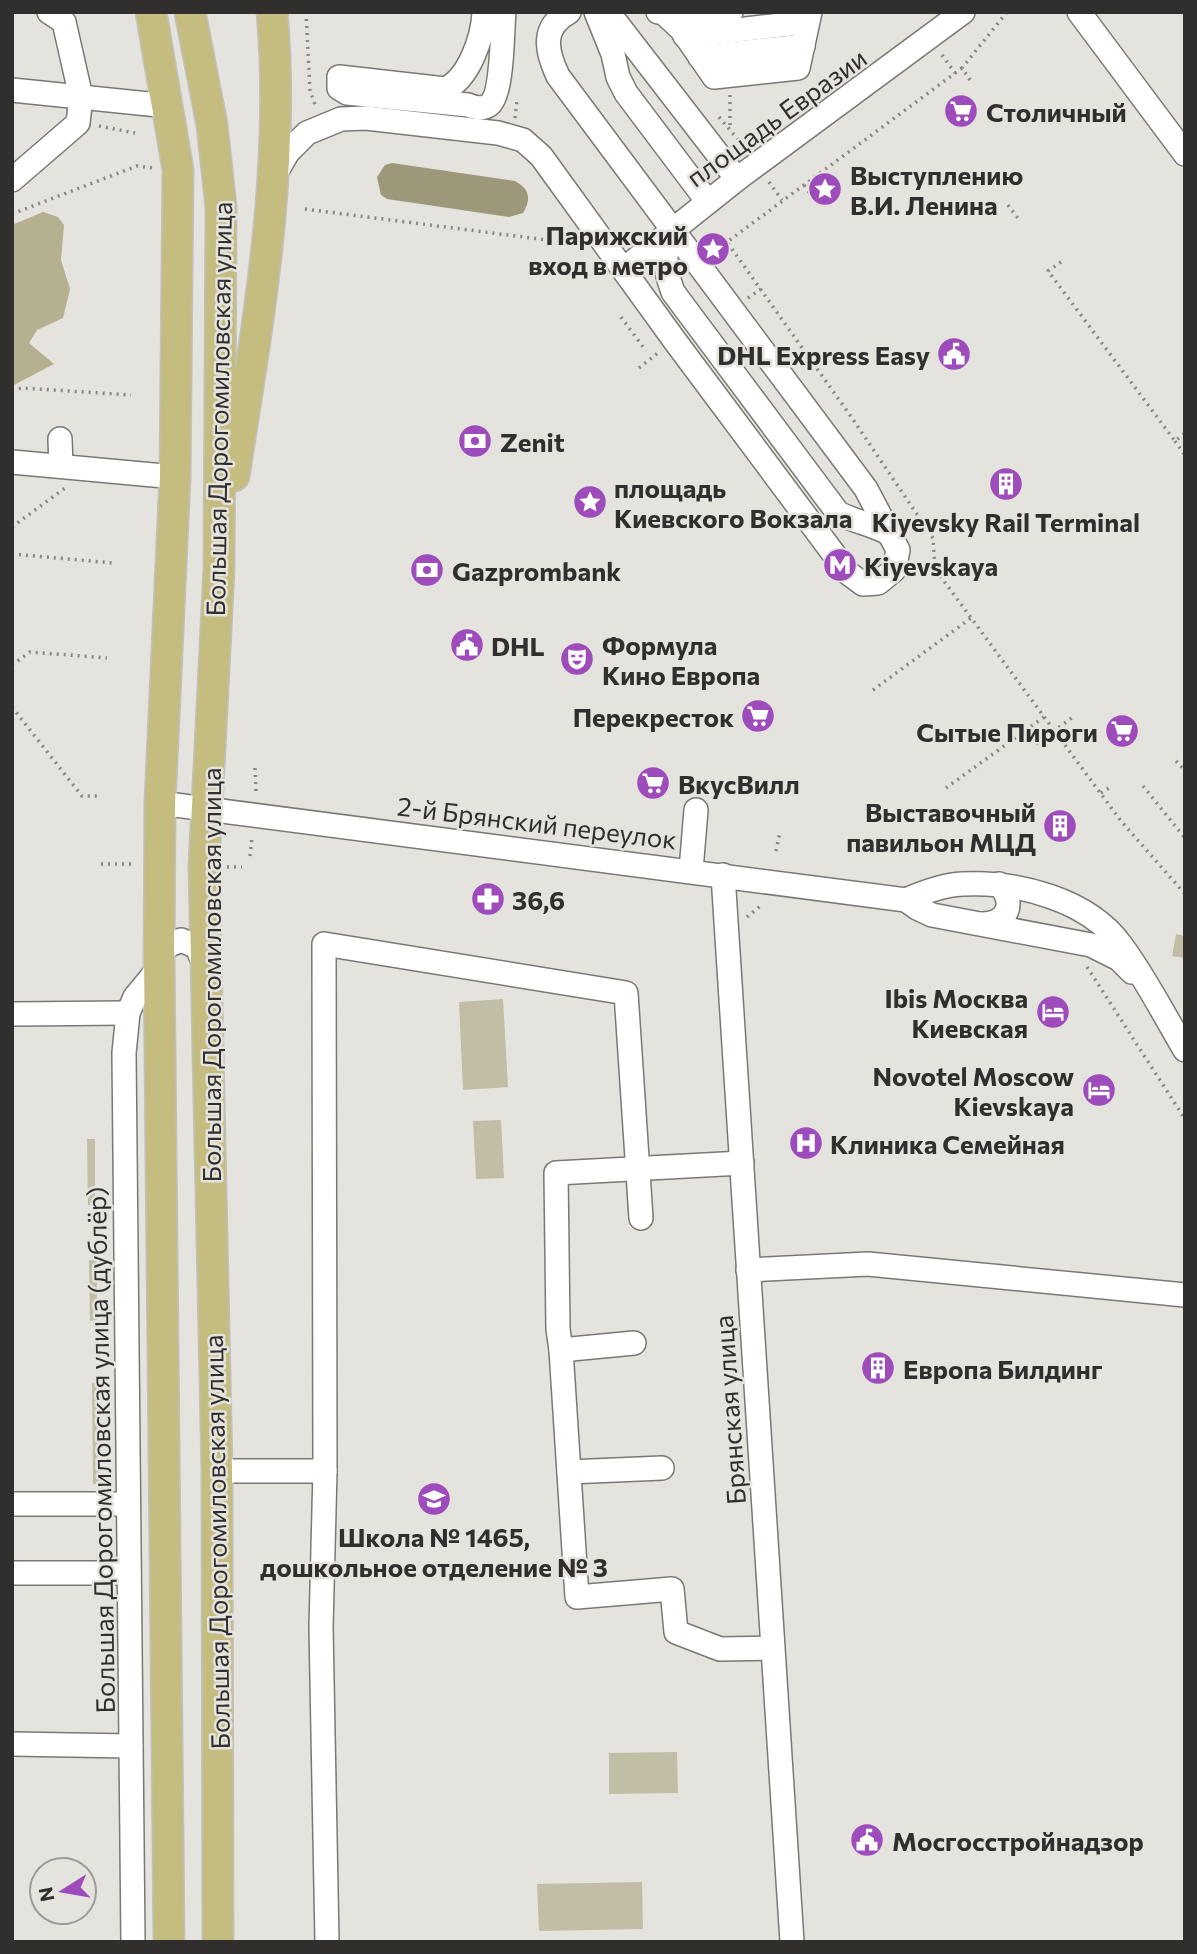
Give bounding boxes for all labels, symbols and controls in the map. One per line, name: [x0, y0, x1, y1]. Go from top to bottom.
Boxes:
street label: площадь Евразии: [680, 41, 872, 193]
supermarket icon: Столичный: [942, 92, 980, 130]
place label: Столичный: [986, 96, 1127, 127]
place label: Выступлению В.И. Ленина: [850, 159, 1023, 220]
place icon: Выступлению В.И. Ленина: [806, 170, 844, 208]
street label: Большая Дорогомиловская улица: [199, 201, 237, 617]
place label: Парижский вход в метро: [528, 219, 688, 280]
place icon: Парижский вход в метро: [694, 230, 732, 268]
public building icon: DHL Express Easy: [935, 335, 973, 373]
place label: DHL Express Easy: [717, 339, 930, 370]
bank icon: Zenit: [456, 422, 494, 460]
place label: Zenit: [500, 426, 565, 457]
building icon: Kiyevsky Rail Terminal: [987, 465, 1025, 503]
place label: площадь Киевского Вокзала: [614, 472, 852, 533]
place icon: площадь Киевского Вокзала: [571, 483, 609, 521]
place label: Kiyevsky Rail Terminal: [872, 506, 1140, 537]
metro station icon: Kiyevskaya: [821, 546, 859, 584]
place label: Kiyevskaya: [864, 550, 998, 581]
bank icon: Gazprombank: [408, 551, 446, 589]
place label: Gazprombank: [452, 555, 621, 586]
public building icon: DHL: [448, 626, 486, 664]
place label: Формула Кино Европа: [602, 629, 760, 690]
place label: DHL: [491, 630, 545, 661]
theatre icon: Формула Кино Европа: [558, 640, 596, 678]
supermarket icon: Перекресток: [739, 697, 777, 735]
place label: Перекресток: [573, 701, 734, 732]
supermarket icon: Сытые Пироги: [1103, 712, 1141, 750]
place label: Сытые Пироги: [916, 716, 1098, 747]
supermarket icon: ВкусВилл: [634, 764, 672, 802]
street label: Большая Дорогомиловская улица: [195, 768, 226, 1182]
place label: ВкусВилл: [678, 768, 800, 799]
street label: 2-й Брянский переулок: [396, 789, 678, 855]
place label: Выставочный павильон МЦД: [846, 796, 1036, 857]
building icon: Выставочный павильон МЦД: [1041, 807, 1079, 845]
pharmacy icon: 36,6: [469, 880, 507, 918]
place label: 36,6: [512, 884, 565, 915]
place label: Ibis Москва Киевская: [884, 982, 1028, 1043]
hotel icon: Ibis Москва Киевская: [1034, 993, 1072, 1031]
place label: Novotel Moscow Kievskaya: [872, 1060, 1074, 1121]
hotel icon: Novotel Moscow Kievskaya: [1080, 1071, 1118, 1109]
hospital icon: Клиника Семейная: [787, 1124, 825, 1162]
place label: Клиника Семейная: [830, 1128, 1065, 1159]
street label: Большая Дорогомиловская улица (дублёр): [80, 1186, 120, 1714]
street label: Брянская улица: [707, 1314, 751, 1506]
street label: Большая Дорогомиловская улица: [197, 1334, 235, 1750]
building icon: Европа Билдинг: [859, 1349, 897, 1387]
place label: Европа Билдинг: [903, 1353, 1102, 1384]
school or university icon: Школа № 1465, дошкольное отделение № 3: [415, 1480, 453, 1518]
place label: Школа № 1465, дошкольное отделение № 3: [260, 1521, 608, 1582]
public building icon: Мосгосстройнадзор: [848, 1821, 886, 1859]
place label: Мосгосстройнадзор: [892, 1825, 1144, 1856]
north arrow: [28, 1856, 98, 1926]
text: N: [33, 1885, 58, 1904]

